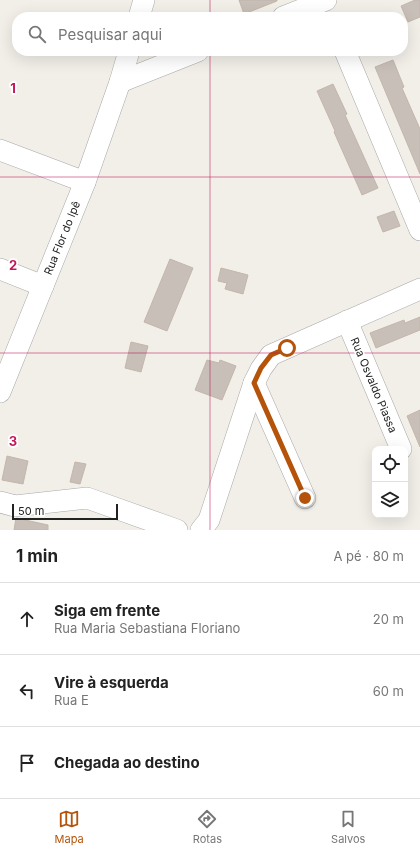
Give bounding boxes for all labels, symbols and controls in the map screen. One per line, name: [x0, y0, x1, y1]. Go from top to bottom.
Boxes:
search box: [12, 12, 408, 56]
icon: search: [26, 23, 48, 45]
text: Pesquisar aqui: [58, 25, 162, 44]
text: 1: [10, 80, 16, 96]
street label: Rua Flor do Ipê: [41, 199, 83, 277]
text: 2: [9, 257, 17, 273]
street label: Rua Osvaldo Piassa: [348, 335, 400, 435]
route start: [278, 339, 296, 357]
text: 3: [9, 433, 17, 449]
map controls: [372, 446, 408, 518]
button: locate: [372, 446, 408, 482]
button: layers: [372, 482, 408, 518]
route end: [296, 489, 314, 507]
scale bar: [12, 502, 118, 521]
text: 50 m: [18, 504, 44, 518]
text: 1 min: [16, 546, 58, 566]
text: A pé · 80 m: [333, 548, 404, 564]
text: Siga em frente: [54, 601, 160, 620]
icon: ahead: [16, 608, 38, 630]
text: 20 m: [373, 611, 404, 627]
text: Rua Maria Sebastiana Floriano: [54, 620, 240, 636]
text: Vire à esquerda: [54, 673, 169, 692]
icon: left: [16, 680, 38, 702]
text: 60 m: [373, 683, 404, 699]
text: Rua E: [54, 692, 89, 708]
icon: arrive: [16, 752, 38, 774]
text: Chegada ao destino: [54, 753, 200, 772]
tab: Mapa: [55, 808, 84, 846]
tab: Rotas: [193, 808, 222, 846]
tab: Salvos: [331, 808, 365, 846]

